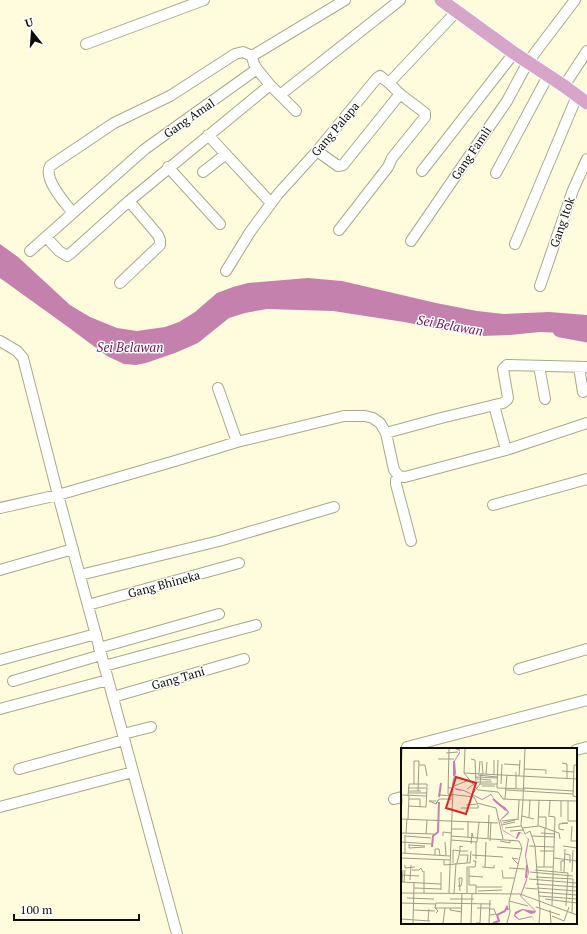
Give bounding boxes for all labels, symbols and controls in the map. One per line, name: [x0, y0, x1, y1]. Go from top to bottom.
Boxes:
north arrow: [12, 12, 52, 52]
text: U: [23, 15, 35, 30]
street label: Gang Amal: [161, 95, 218, 141]
street label: Gang Palapa: [308, 99, 362, 159]
street label: Gang Famli: [448, 123, 494, 182]
street label: Gang Itok: [546, 194, 578, 249]
water label: Sei Belawan: [416, 310, 484, 340]
water label: Sei Belawan: [97, 338, 163, 356]
street label: Gang Bhineka: [126, 567, 202, 601]
street label: Gang Tani: [150, 663, 207, 693]
inset map: [401, 748, 577, 924]
scale bar: [14, 896, 139, 922]
text: 100 m: [20, 902, 53, 917]

